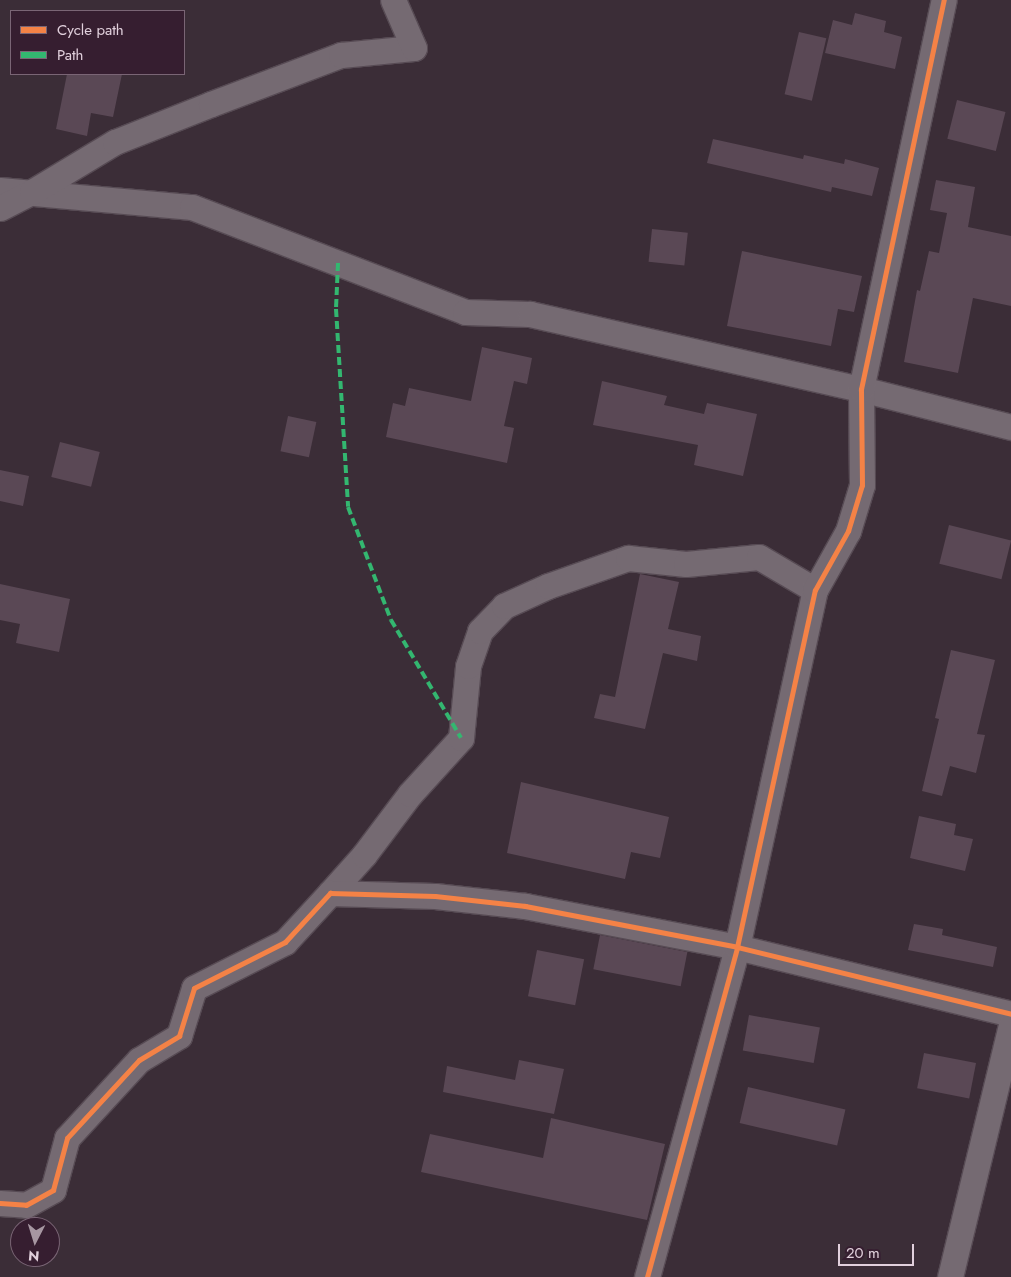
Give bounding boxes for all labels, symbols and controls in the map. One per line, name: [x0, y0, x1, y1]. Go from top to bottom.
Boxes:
legend: [10, 10, 185, 75]
text: Cycle path: [57, 19, 124, 41]
text: Path: [57, 44, 83, 66]
north arrow: [10, 1217, 60, 1267]
scale bar: [841, 1234, 917, 1266]
text: 20 m: [846, 1242, 880, 1264]
text: N: [27, 1246, 40, 1266]

